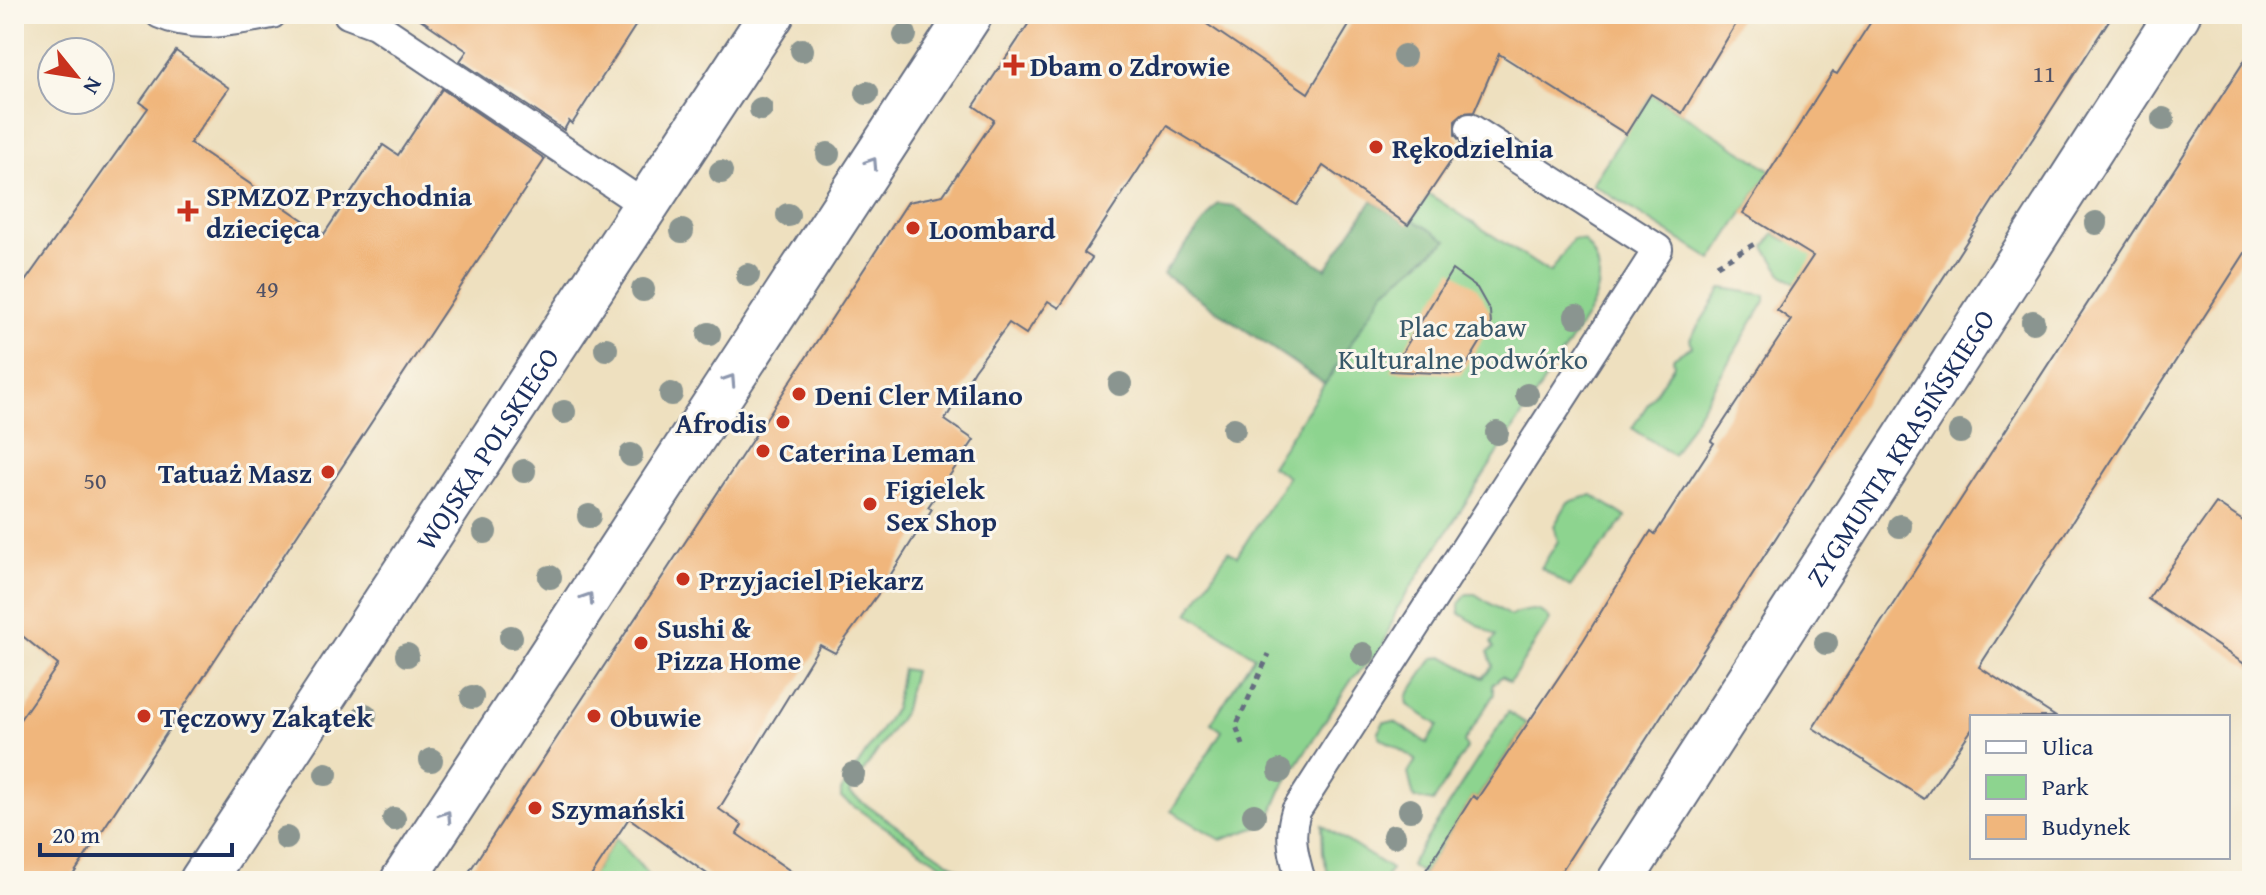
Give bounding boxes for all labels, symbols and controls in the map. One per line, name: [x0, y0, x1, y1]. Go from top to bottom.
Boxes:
north arrow: [36, 36, 116, 116]
place label: Dbam o Zdrowie: [1030, 45, 1230, 86]
marker: Dbam o Zdrowie: [1005, 56, 1023, 74]
house number: 11: [2032, 56, 2056, 91]
text: N: [76, 72, 111, 101]
place label: Rękodzielnia: [1392, 127, 1554, 168]
marker: Rękodzielnia: [1367, 138, 1385, 156]
one-way arrow: [863, 157, 878, 172]
place label: SPMZOZ Przychodnia dziecięca: [206, 175, 473, 248]
marker: SPMZOZ Przychodnia dziecięca: [177, 200, 199, 222]
place label: Loombard: [929, 208, 1057, 249]
marker: Loombard: [904, 219, 922, 237]
house number: 49: [255, 271, 279, 306]
street label: ZYGMUNTA KRASIŃSKIEGO: [1795, 301, 2004, 594]
park label: Plac zabaw Kulturalne podwórko: [1338, 306, 1588, 379]
street label: WOJSKA POLSKIEGO: [405, 339, 568, 558]
place label: Deni Cler Milano: [815, 374, 1023, 415]
one-way arrow: [721, 375, 736, 389]
marker: Deni Cler Milano: [790, 385, 808, 403]
place label: Afrodis: [675, 402, 767, 443]
marker: Afrodis: [774, 413, 792, 431]
place label: Caterina Leman: [779, 431, 976, 472]
marker: Caterina Leman: [754, 442, 772, 460]
place label: Tatuaż Masz: [158, 452, 312, 493]
house number: 50: [83, 463, 107, 498]
marker: Tatuaż Masz: [319, 463, 337, 481]
place label: Figielek Sex Shop: [886, 468, 997, 541]
marker: Figielek Sex Shop: [861, 495, 879, 513]
place label: Przyjaciel Piekarz: [699, 559, 924, 600]
marker: Przyjaciel Piekarz: [674, 570, 692, 588]
one-way arrow: [578, 592, 593, 607]
place label: Sushi & Pizza Home: [657, 607, 801, 680]
marker: Sushi & Pizza Home: [632, 634, 650, 652]
place label: Tęczowy Zakątek: [160, 696, 373, 737]
place label: Obuwie: [610, 696, 702, 737]
marker: Tęczowy Zakątek: [135, 707, 153, 725]
marker: Obuwie: [585, 707, 603, 725]
legend: [1970, 715, 2230, 859]
text: Ulica: [2042, 729, 2094, 764]
text: Park: [2042, 769, 2089, 804]
place label: Szymański: [551, 788, 685, 829]
marker: Szymański: [526, 799, 544, 817]
scale bar: [40, 807, 232, 857]
text: Budynek: [2042, 809, 2131, 844]
one-way arrow: [436, 810, 451, 824]
text: 20 m: [52, 817, 100, 852]

